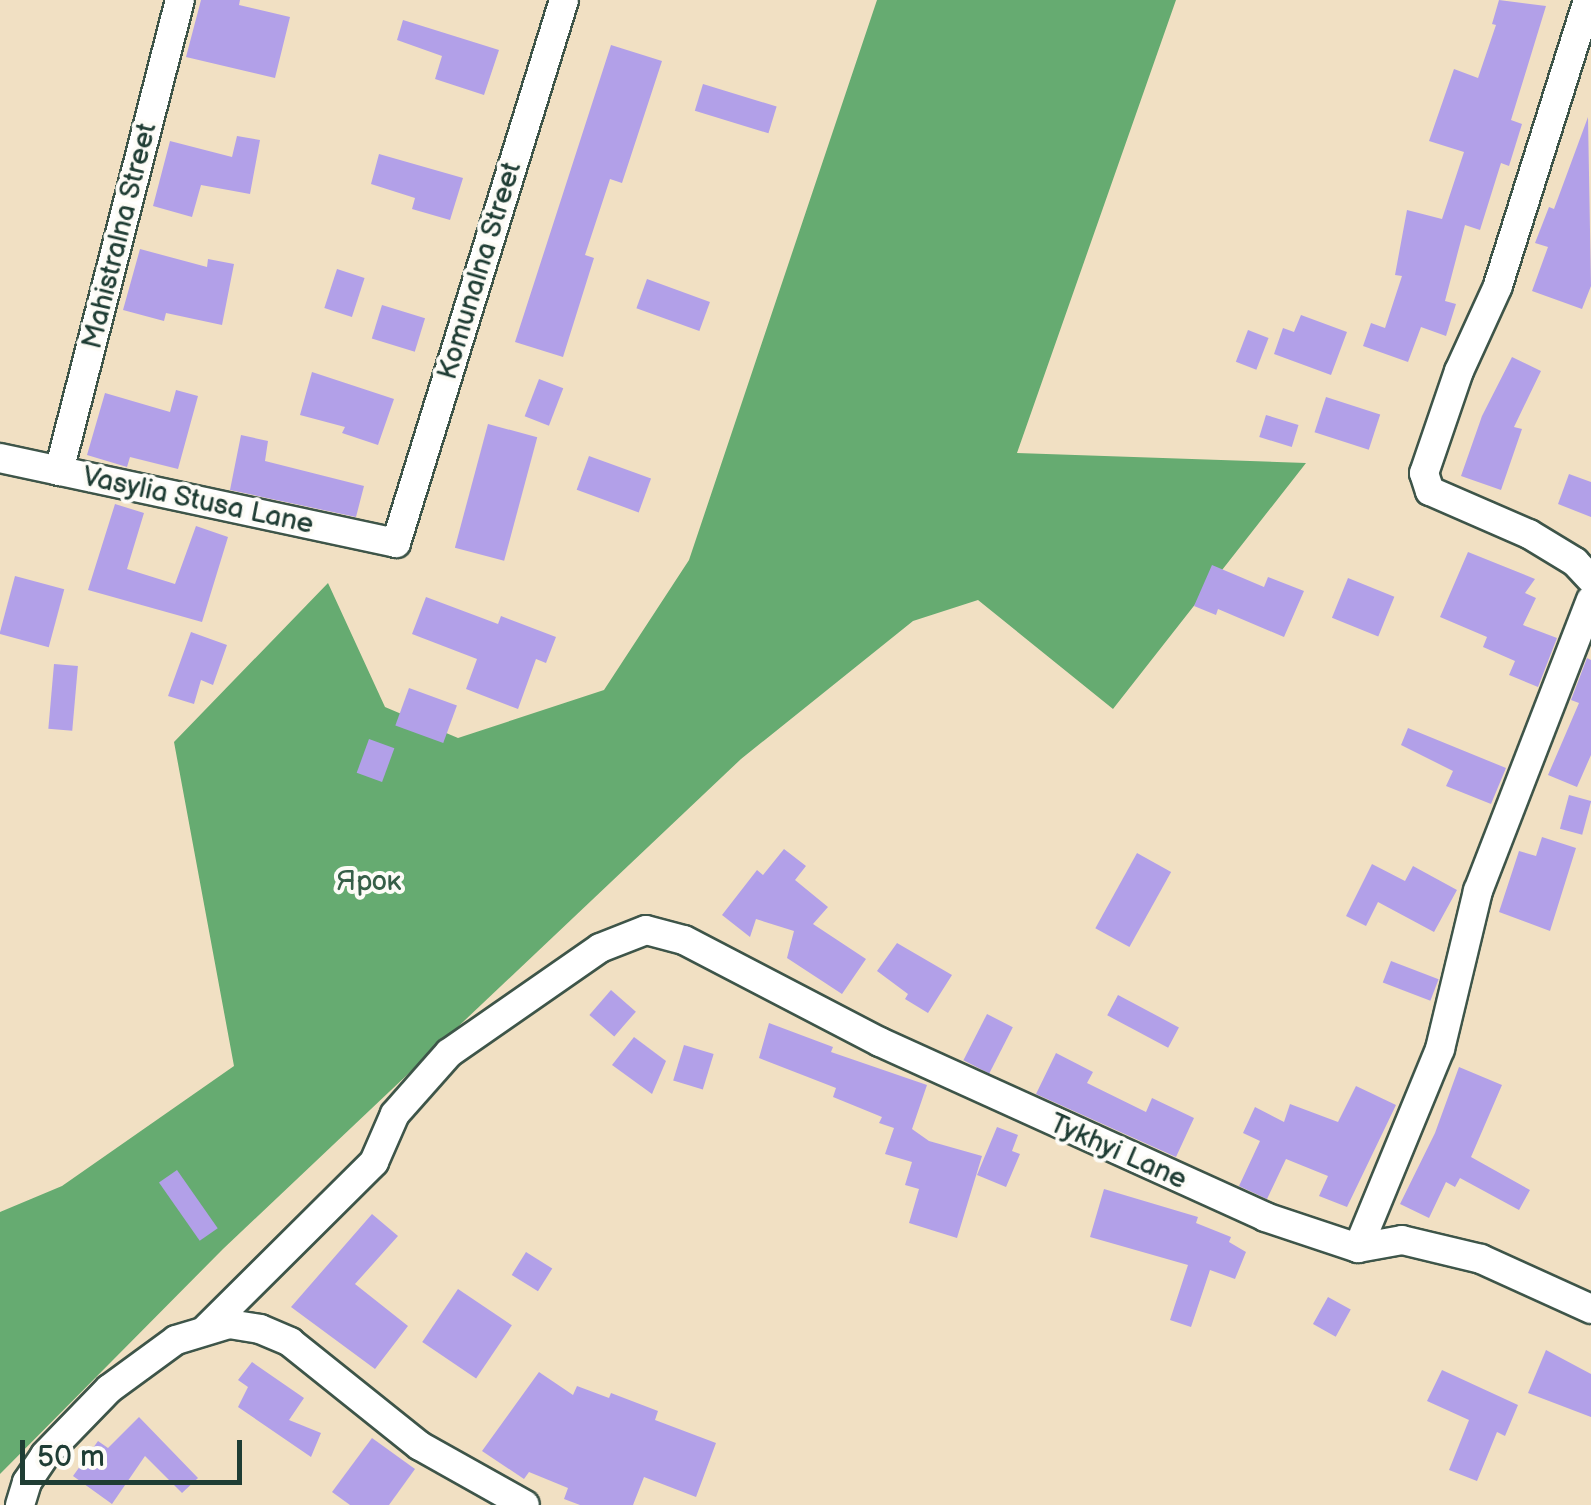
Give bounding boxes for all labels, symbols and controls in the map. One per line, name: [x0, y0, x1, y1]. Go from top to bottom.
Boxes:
street label: Mahistralna Street: [76, 119, 164, 353]
street label: Komunalna Street: [431, 158, 529, 384]
street label: Vasylia Stusa Lane: [79, 460, 317, 542]
park label: Ярок: [337, 865, 401, 899]
street label: Tykhyi Lane: [1044, 1107, 1192, 1197]
scale bar: [25, 1420, 248, 1482]
text: 50 m: [37, 1439, 105, 1475]

